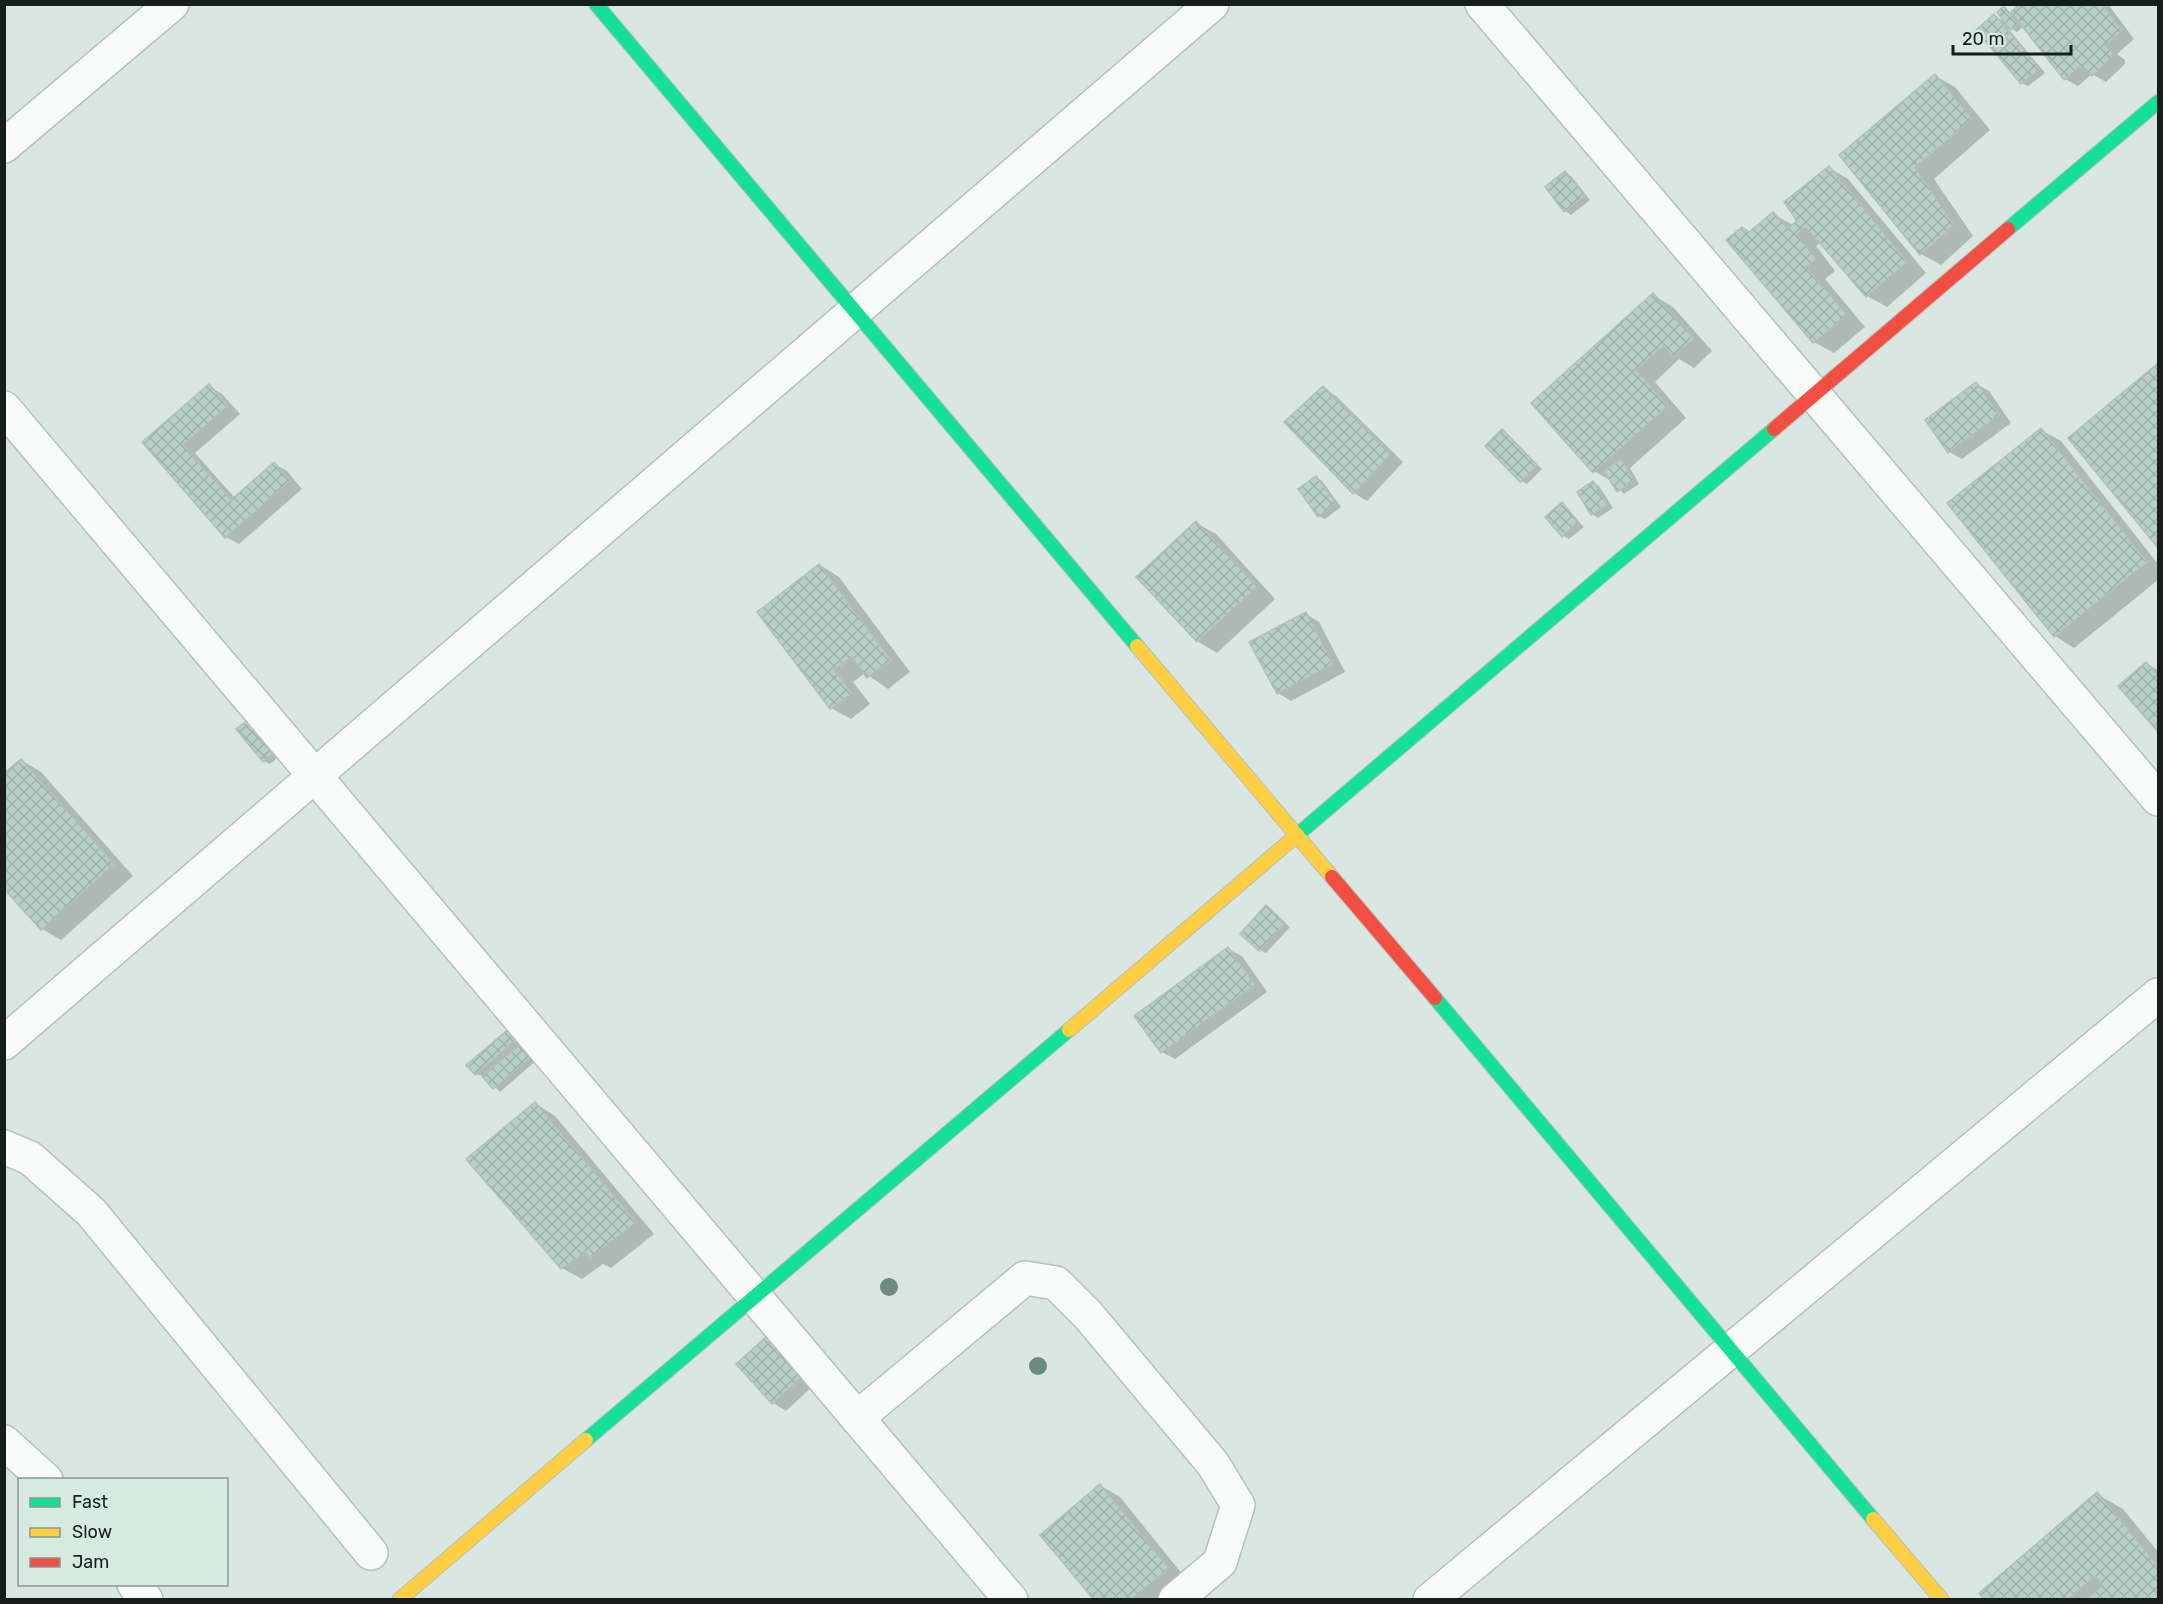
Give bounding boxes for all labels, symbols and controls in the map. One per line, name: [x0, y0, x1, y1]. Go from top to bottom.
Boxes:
scale bar: [1953, 18, 2072, 56]
text: 20 m: [1962, 28, 2004, 50]
legend: [18, 1478, 228, 1586]
text: Fast: [72, 1491, 108, 1513]
text: Slow: [72, 1521, 112, 1543]
text: Jam: [72, 1551, 109, 1573]

